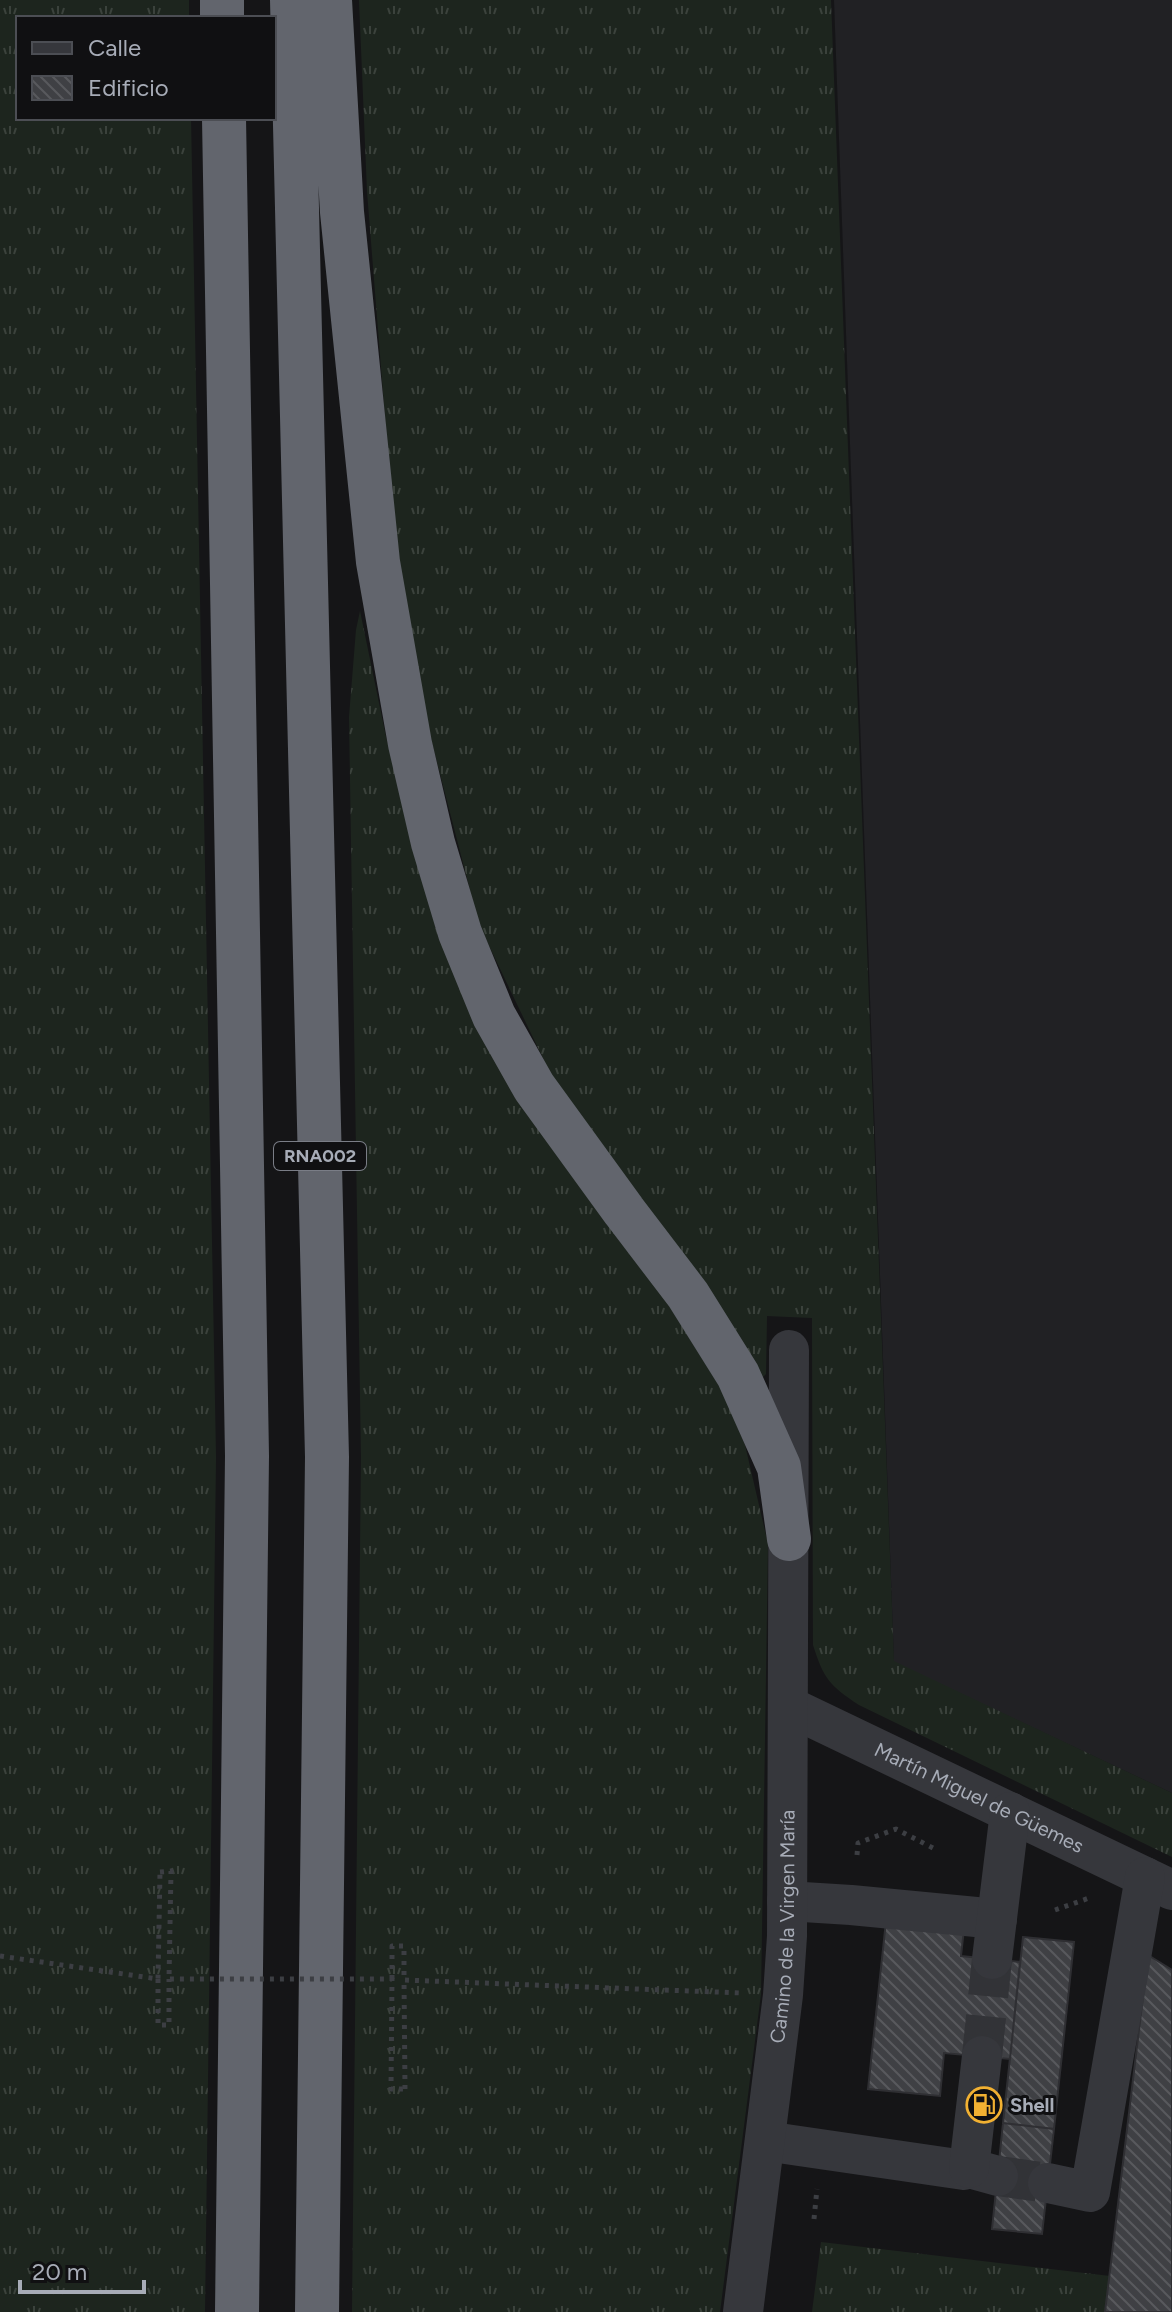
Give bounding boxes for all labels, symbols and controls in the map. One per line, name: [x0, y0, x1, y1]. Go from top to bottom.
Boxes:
legend: [16, 16, 276, 120]
text: Calle: [88, 33, 141, 62]
text: Edificio: [88, 73, 169, 102]
road number: RNA002: [274, 1142, 366, 1170]
street label: Martín Miguel de Güemes: [871, 1737, 1088, 1858]
street label: Camino de la Virgen María: [765, 1810, 799, 2045]
fuel station icon: Shell: [965, 2086, 1003, 2124]
place label: Shell: [1010, 2093, 1054, 2117]
scale bar: [20, 2244, 144, 2294]
text: 20 m: [32, 2257, 87, 2286]

